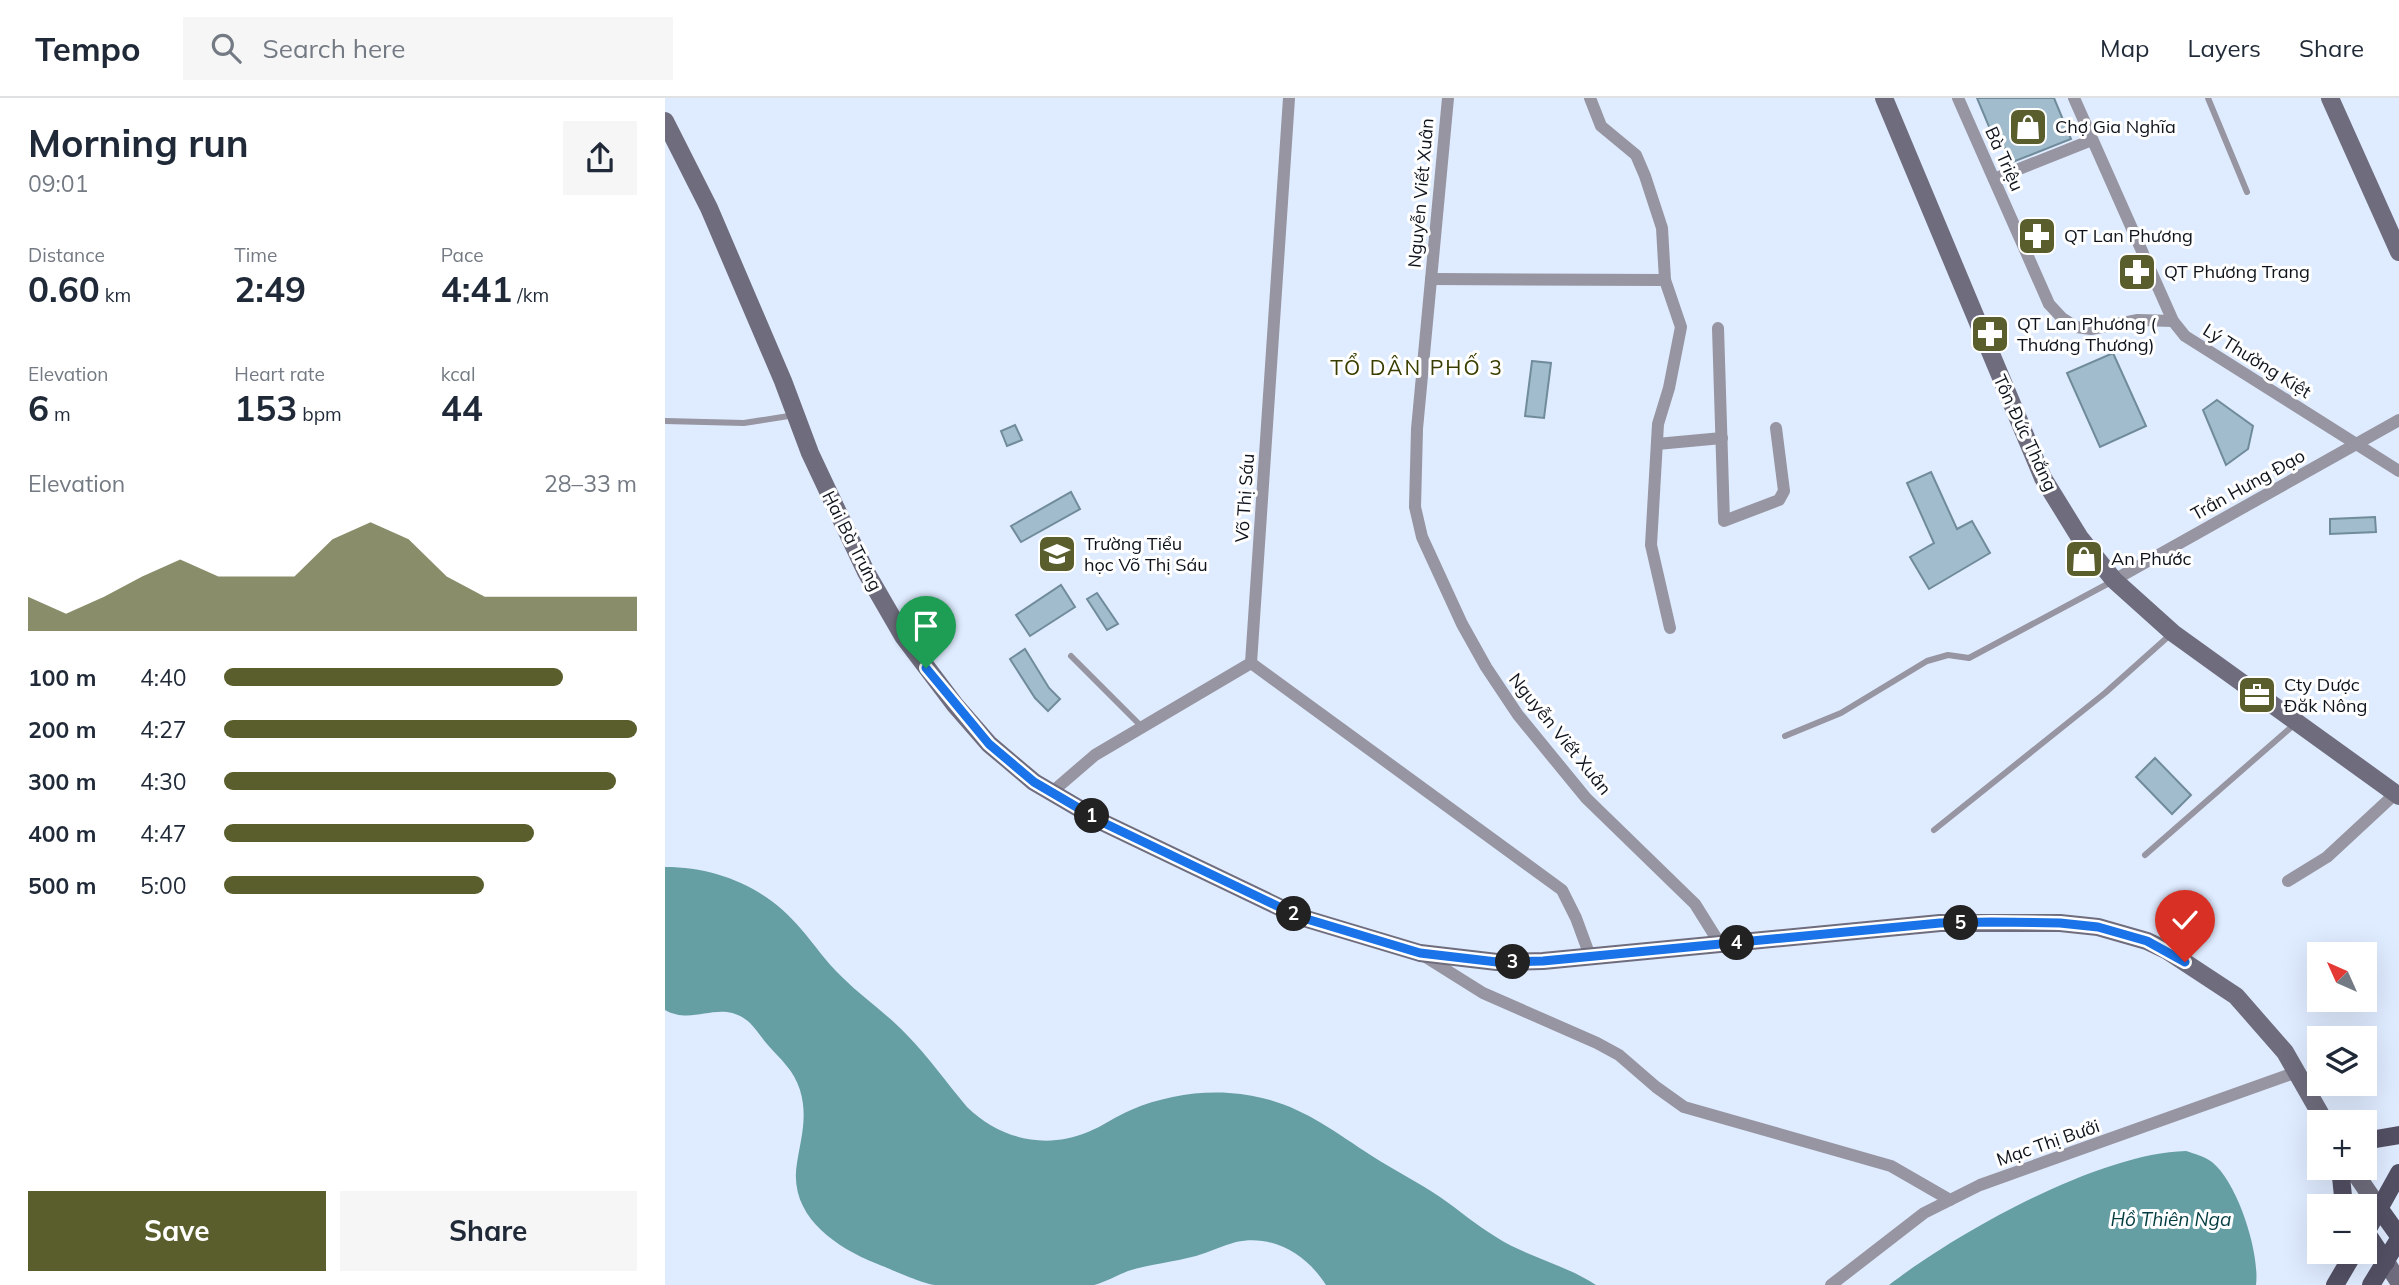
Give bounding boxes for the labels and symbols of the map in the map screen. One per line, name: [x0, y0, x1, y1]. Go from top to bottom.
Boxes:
shop icon: Chợ Gia Nghĩa: [2007, 106, 2049, 148]
place label: Chợ Gia Nghĩa: [2055, 115, 2176, 138]
street label: Nguyễn Viết Xuân: [1402, 117, 1439, 269]
street label: Bà Triệu: [1980, 123, 2029, 195]
pharmacy icon: QT Lan Phương: [2016, 215, 2058, 257]
place label: QT Lan Phương: [2064, 224, 2193, 247]
pharmacy icon: QT Phương Trang: [2116, 251, 2158, 293]
place label: QT Phương Trang: [2164, 260, 2310, 283]
place label: QT Lan Phương ( Thương Thương): [2017, 312, 2157, 356]
pharmacy icon: QT Lan Phương ( Thương Thương): [1969, 313, 2011, 355]
street label: Lý Thường Kiệt: [2199, 318, 2316, 403]
district label: TỔ DÂN PHỐ 3: [1330, 353, 1504, 380]
street label: Tôn Đức Thắng: [1988, 371, 2063, 495]
street label: Trần Hưng Đạo: [2187, 444, 2309, 525]
street label: Võ Thị Sáu: [1230, 453, 1259, 543]
street label: Hai Bà Trưng: [817, 487, 887, 595]
place label: Trường Tiểu học Võ Thị Sáu: [1084, 532, 1208, 576]
school or university icon: Trường Tiểu học Võ Thị Sáu: [1036, 533, 1078, 575]
shop icon: An Phước: [2063, 538, 2105, 580]
place label: An Phước: [2111, 547, 2191, 570]
pin: [896, 596, 956, 668]
street label: Nguyễn Viết Xuân: [1504, 668, 1617, 799]
place label: Cty Dược Đăk Nông: [2284, 673, 2367, 717]
office icon: Cty Dược Đăk Nông: [2236, 674, 2278, 716]
pin: 1: [1075, 798, 1109, 834]
pin: [2155, 890, 2215, 962]
pin: 2: [1277, 896, 1311, 932]
pin: 5: [1943, 906, 1979, 940]
pin: 4: [1719, 926, 1755, 960]
north arrow: [2307, 942, 2377, 1012]
pin: 3: [1495, 944, 1531, 980]
street label: Mạc Thị Bưởi: [1993, 1114, 2102, 1171]
water label: Hồ Thiên Nga: [2111, 1207, 2231, 1231]

